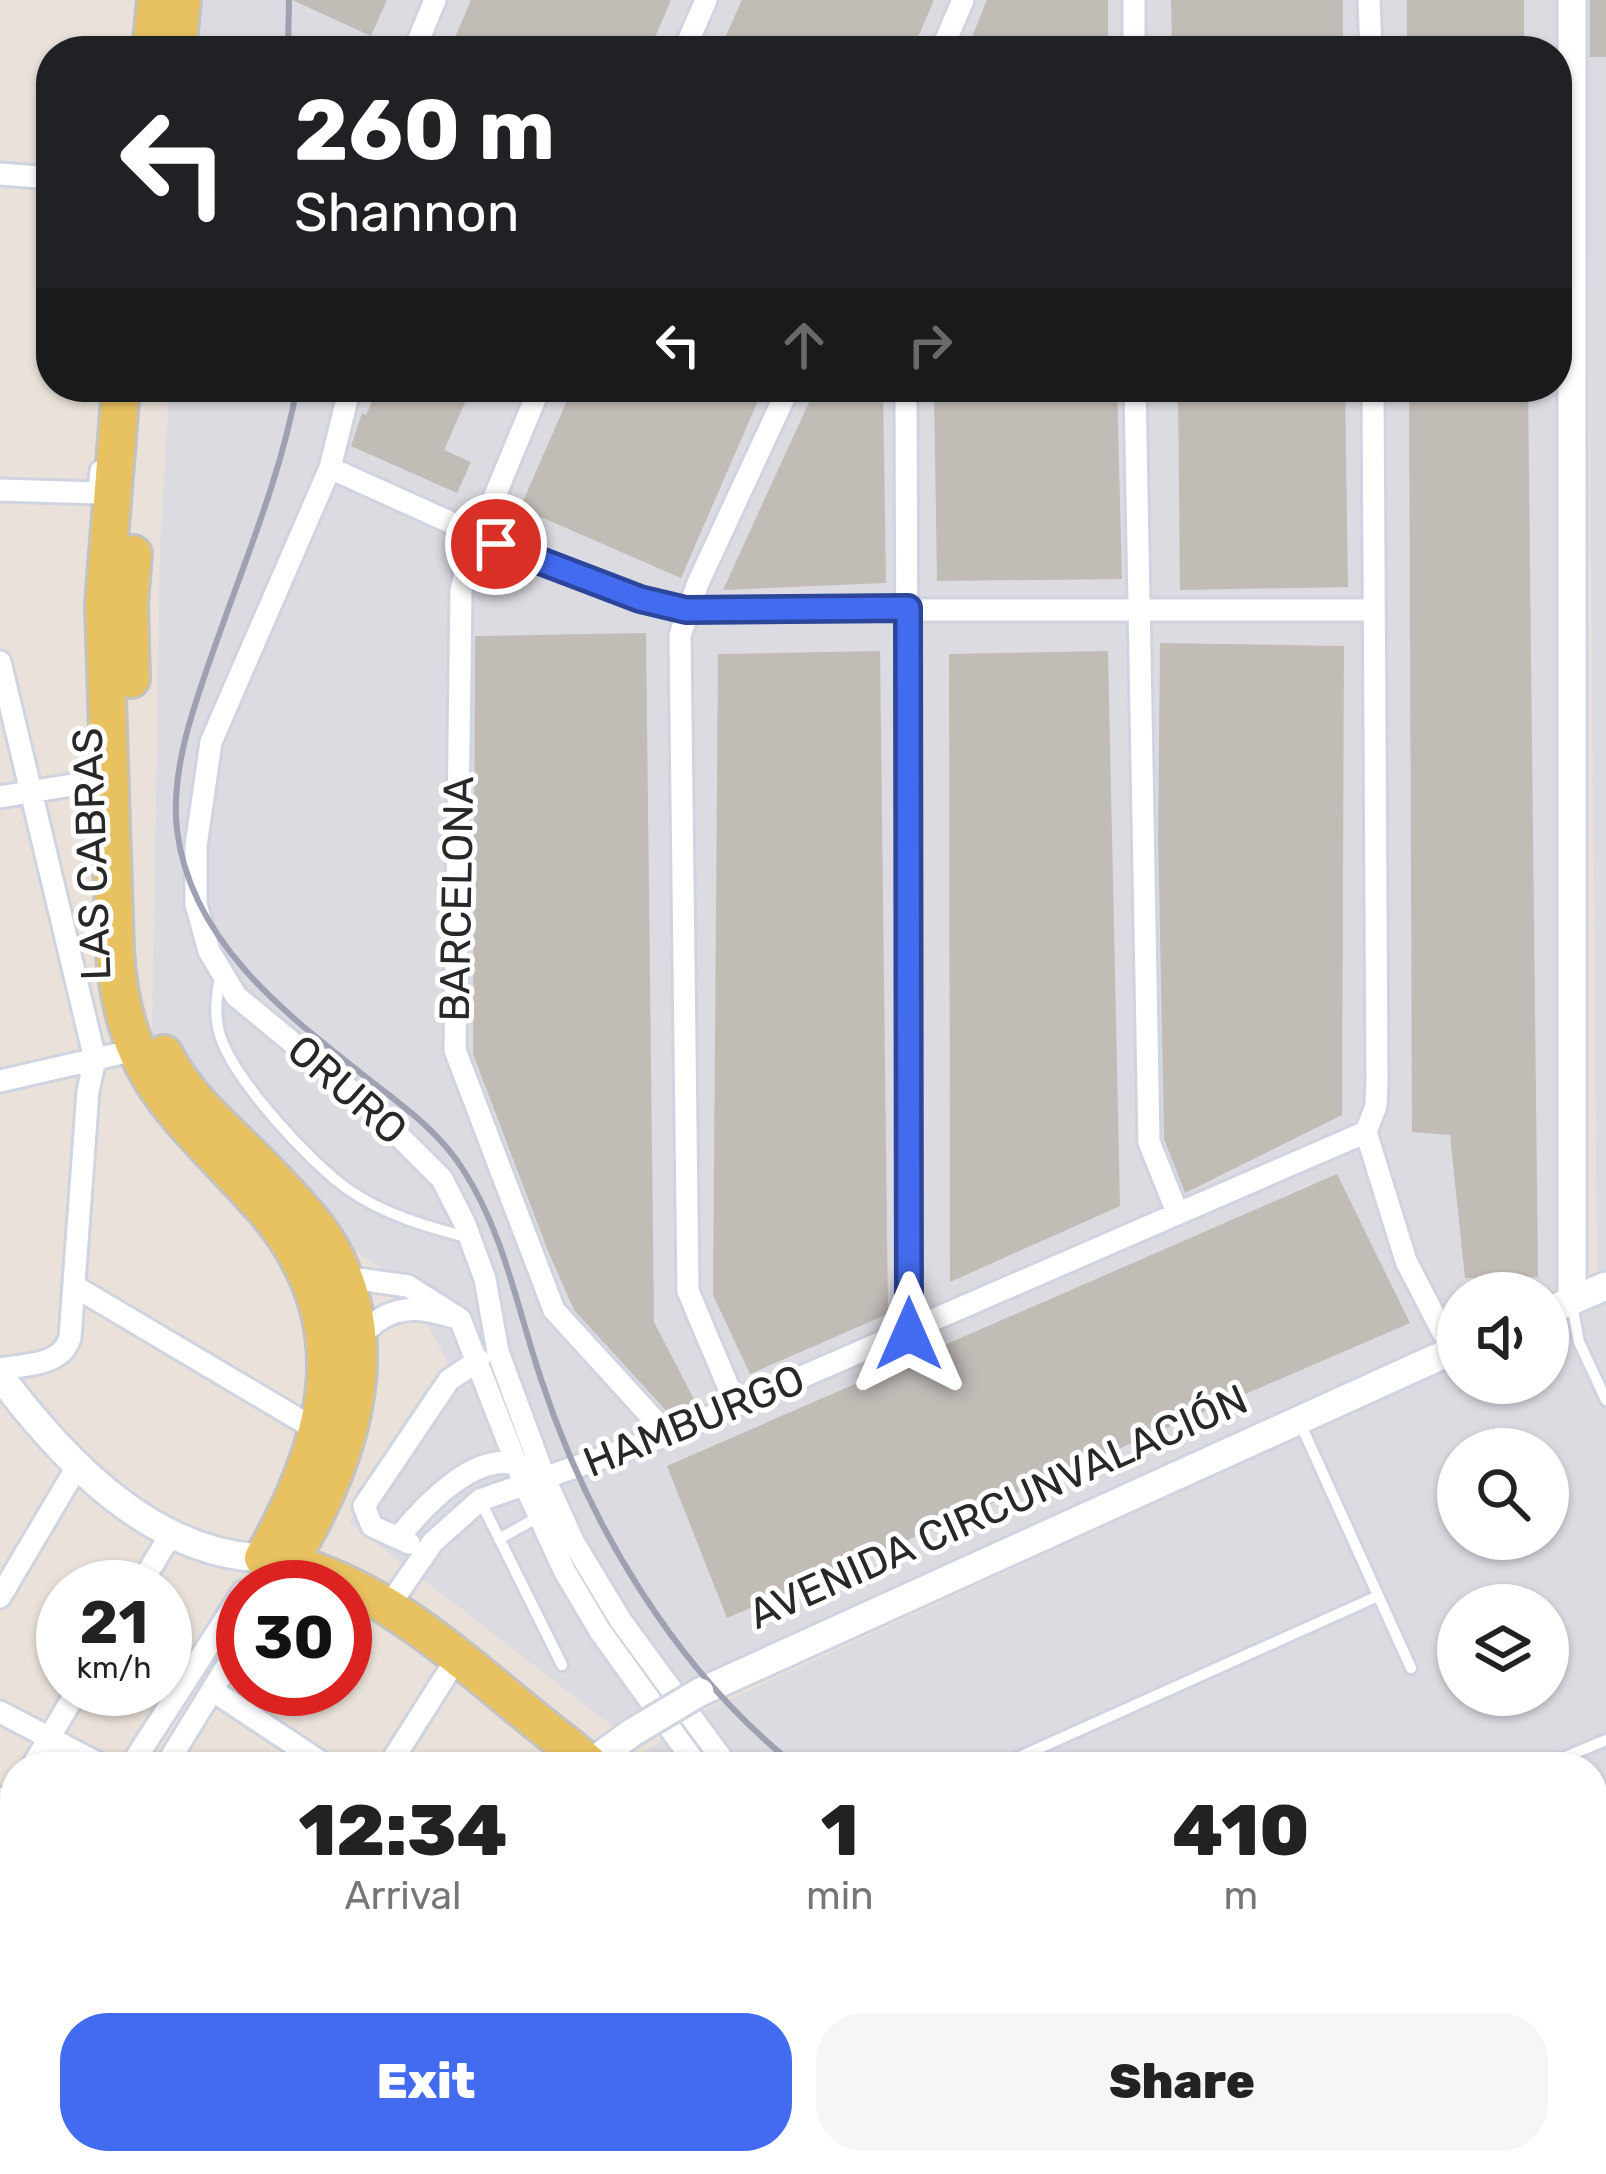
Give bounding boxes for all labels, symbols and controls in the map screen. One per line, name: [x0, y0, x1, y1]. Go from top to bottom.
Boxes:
text: 260 m: [294, 80, 555, 180]
icon: left: [96, 84, 252, 240]
text: Shannon: [294, 181, 519, 245]
icon: left: [645, 312, 711, 378]
icon: ahead: [771, 312, 837, 378]
icon: right: [897, 312, 963, 378]
pin: [445, 493, 547, 595]
icon: arrive: [463, 511, 529, 577]
street label: LAS CABRAS: [63, 727, 121, 981]
street label: BARCELONA: [430, 776, 484, 1022]
street label: ORURO: [277, 1025, 417, 1155]
position arrow: [846, 1271, 972, 1397]
map controls: [1437, 1272, 1569, 1716]
button: sound: [1437, 1272, 1569, 1404]
street label: HAMBURGO: [576, 1354, 812, 1488]
street label: AVENIDA CIRCUNVALACIÓN: [741, 1374, 1255, 1640]
button: search: [1437, 1428, 1569, 1560]
speed limit sign: 30: [216, 1560, 372, 1716]
button: layers: [1437, 1584, 1569, 1716]
text: 21: [80, 1587, 148, 1658]
text: km/h: [77, 1650, 151, 1686]
text: 12:34: [298, 1788, 508, 1873]
text: 1: [821, 1788, 859, 1873]
text: 410: [1172, 1788, 1310, 1873]
text: Arrival: [344, 1873, 462, 1919]
text: min: [806, 1873, 874, 1919]
text: m: [1224, 1873, 1258, 1919]
button: Exit: [60, 2013, 792, 2151]
button: Share: [816, 2013, 1548, 2151]

